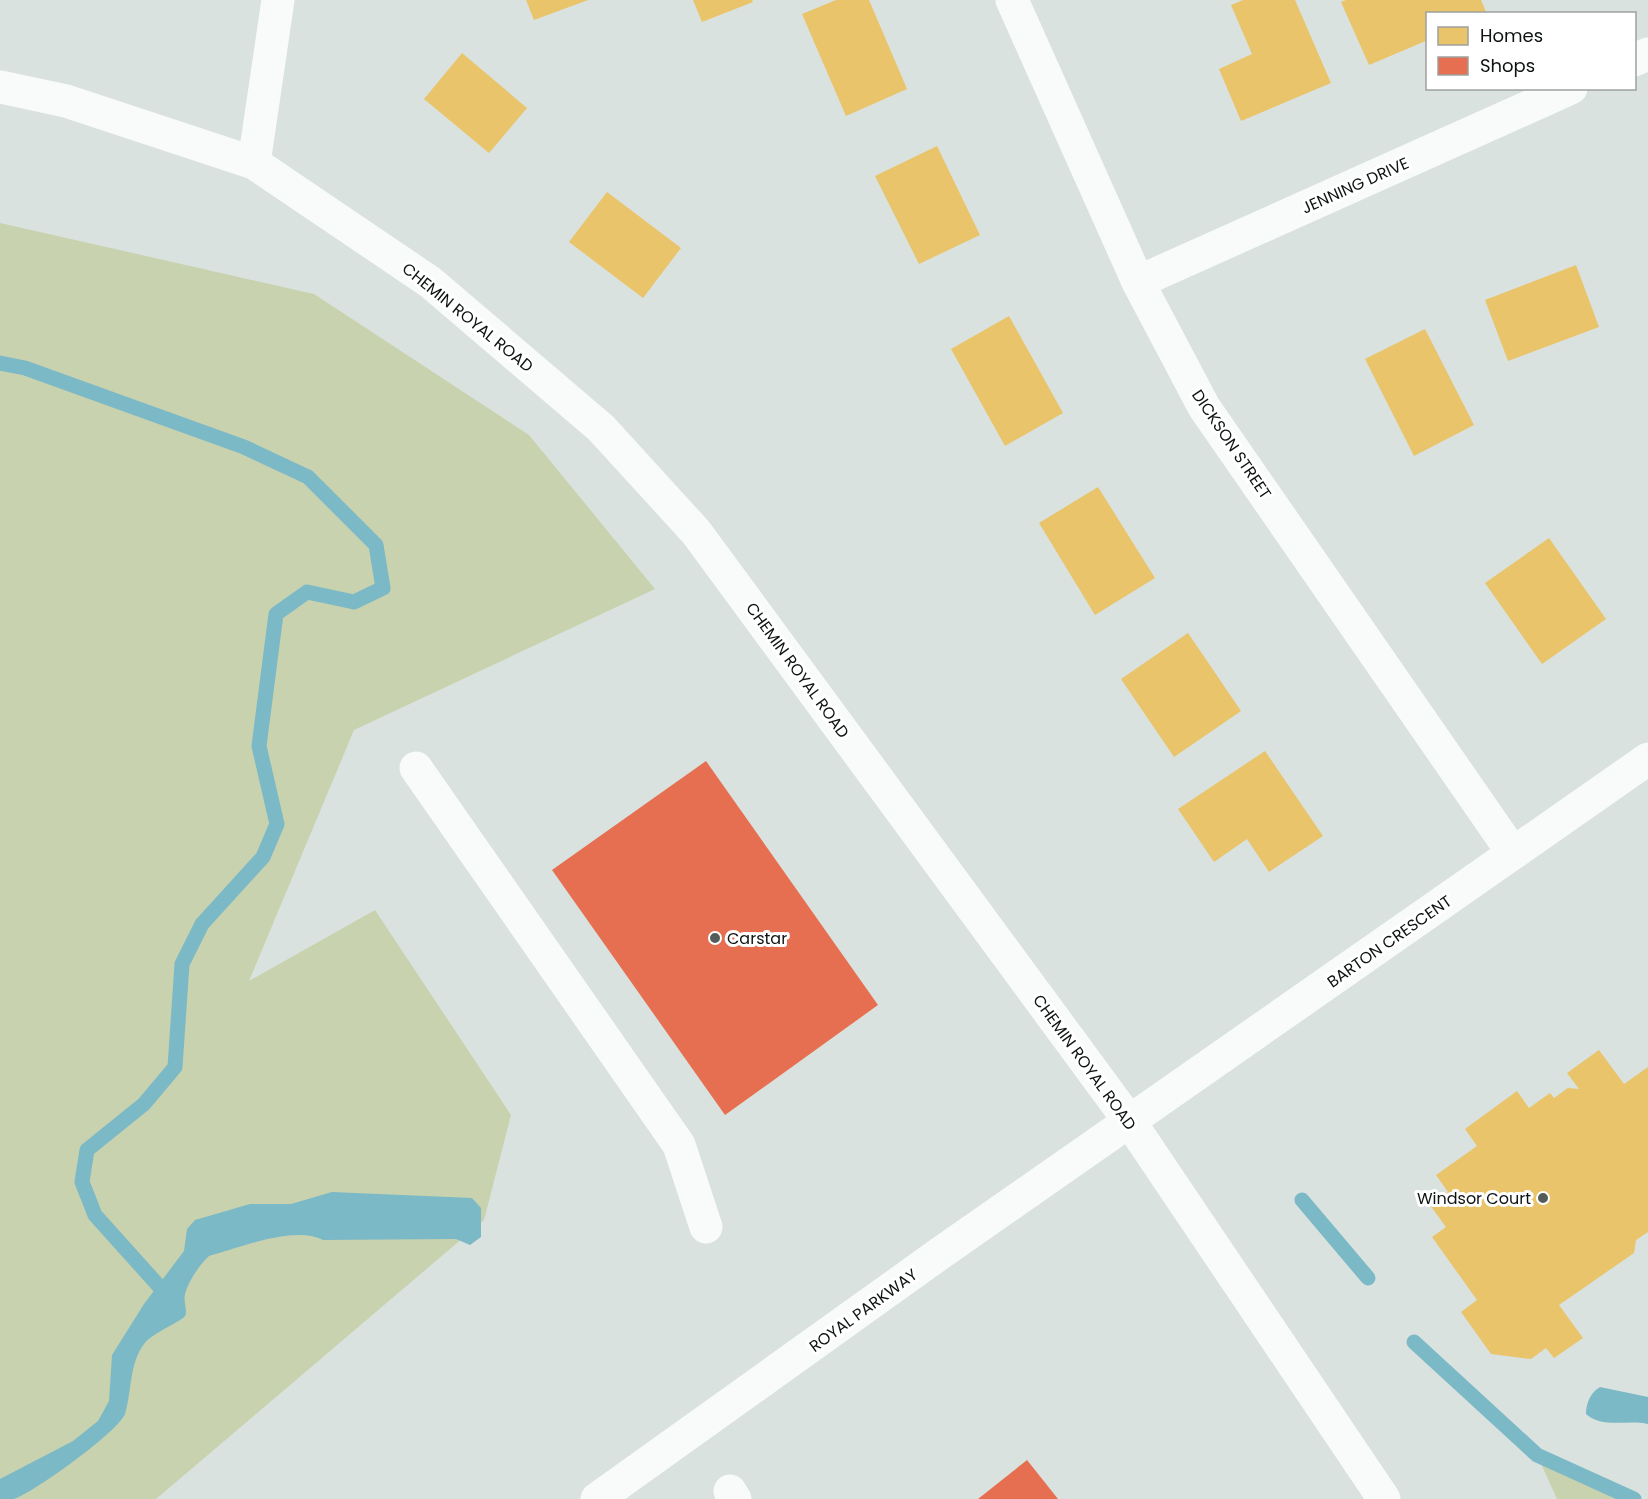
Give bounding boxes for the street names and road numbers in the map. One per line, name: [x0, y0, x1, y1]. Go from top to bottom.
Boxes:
street label: JENNING DRIVE: [1298, 152, 1412, 219]
street label: CHEMIN ROYAL ROAD: [397, 257, 538, 378]
street label: DICKSON STREET: [1186, 385, 1277, 504]
street label: CHEMIN ROYAL ROAD: [740, 598, 855, 743]
street label: BARTON CRESCENT: [1322, 890, 1456, 993]
street label: CHEMIN ROYAL ROAD: [1027, 990, 1142, 1135]
street label: ROYAL PARKWAY: [804, 1263, 923, 1358]

